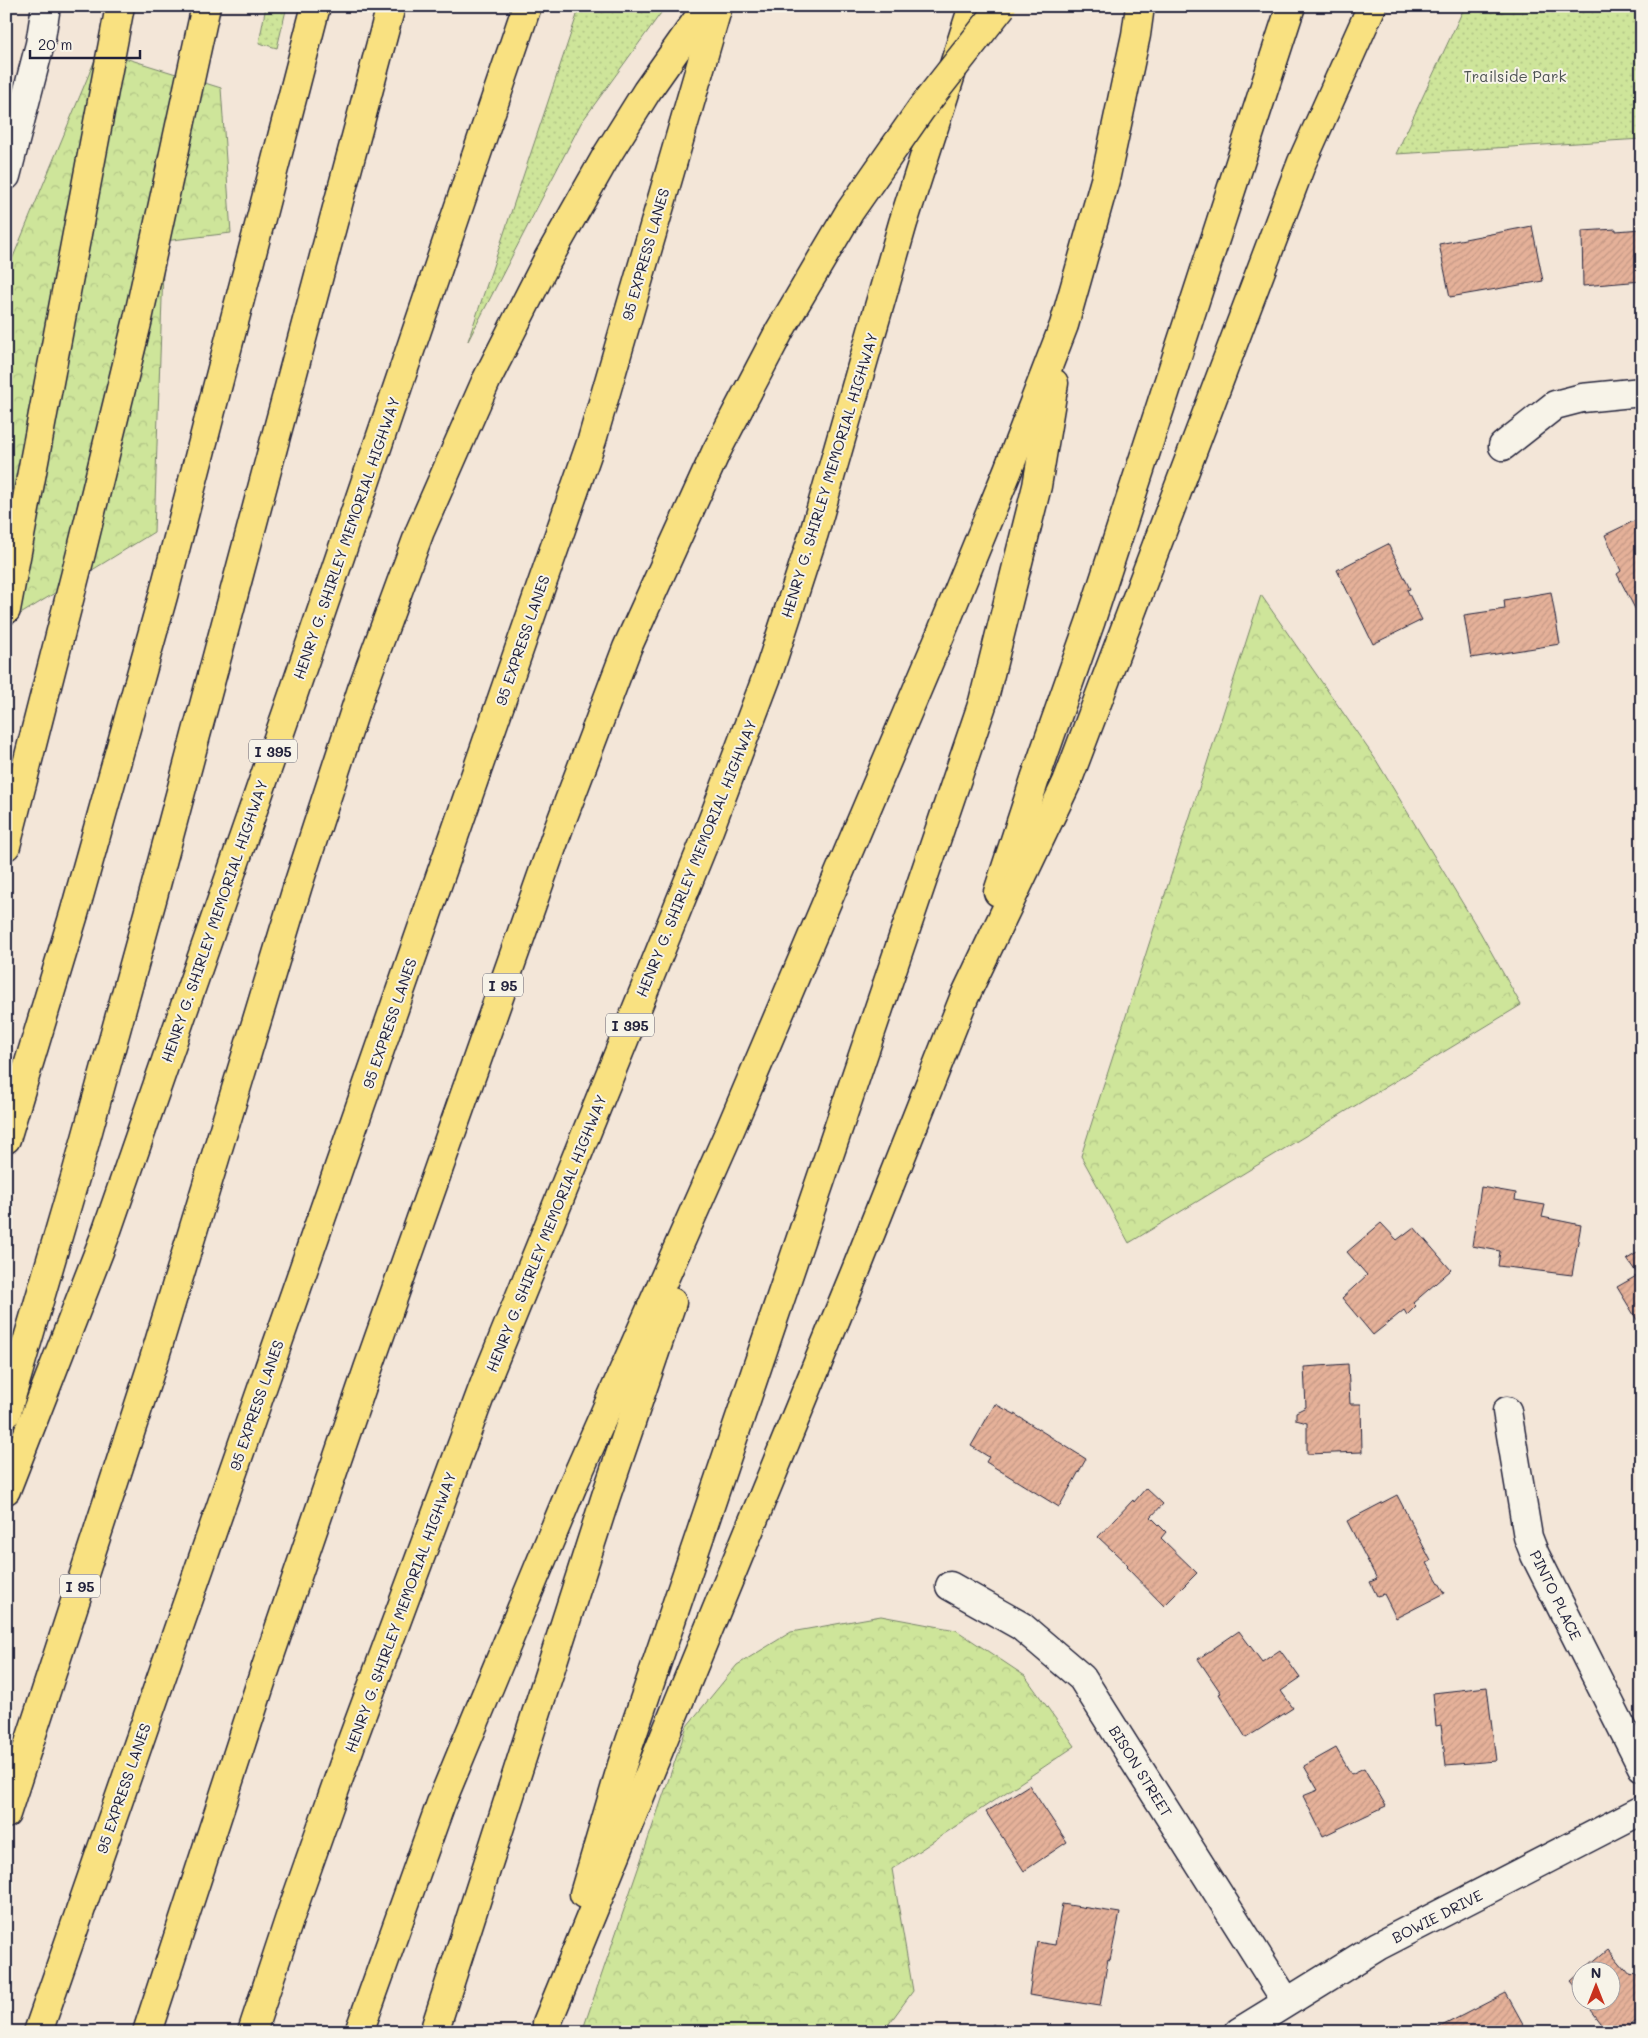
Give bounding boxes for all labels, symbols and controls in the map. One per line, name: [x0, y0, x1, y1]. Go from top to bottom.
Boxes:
scale bar: [30, 28, 140, 60]
text: 20 m: [38, 34, 72, 54]
park label: Trailside Park: [1463, 66, 1567, 86]
street label: 95 EXPRESS LANES: [617, 186, 673, 322]
street label: HENRY G. SHIRLEY MEMORIAL HIGHWAY: [776, 330, 882, 620]
street label: HENRY G. SHIRLEY MEMORIAL HIGHWAY: [288, 394, 404, 682]
street label: 95 EXPRESS LANES: [490, 572, 554, 708]
street label: HENRY G. SHIRLEY MEMORIAL HIGHWAY: [631, 716, 761, 1000]
road number: I 395: [249, 739, 297, 762]
street label: HENRY G. SHIRLEY MEMORIAL HIGHWAY: [156, 777, 272, 1065]
street label: 95 EXPRESS LANES: [357, 955, 421, 1091]
road number: I 95: [483, 974, 523, 996]
road number: I 395: [606, 1014, 654, 1036]
street label: HENRY G. SHIRLEY MEMORIAL HIGHWAY: [481, 1091, 611, 1375]
street label: 95 EXPRESS LANES: [224, 1337, 288, 1473]
street label: HENRY G. SHIRLEY MEMORIAL HIGHWAY: [340, 1469, 460, 1755]
street label: PINTO PLACE: [1526, 1547, 1587, 1644]
road number: I 95: [60, 1574, 100, 1598]
street label: 95 EXPRESS LANES: [91, 1720, 155, 1856]
street label: BISON STREET: [1105, 1722, 1177, 1820]
street label: BOWIE DRIVE: [1388, 1884, 1486, 1947]
north arrow: [1570, 1960, 1620, 2010]
text: N: [1591, 1963, 1601, 1982]

